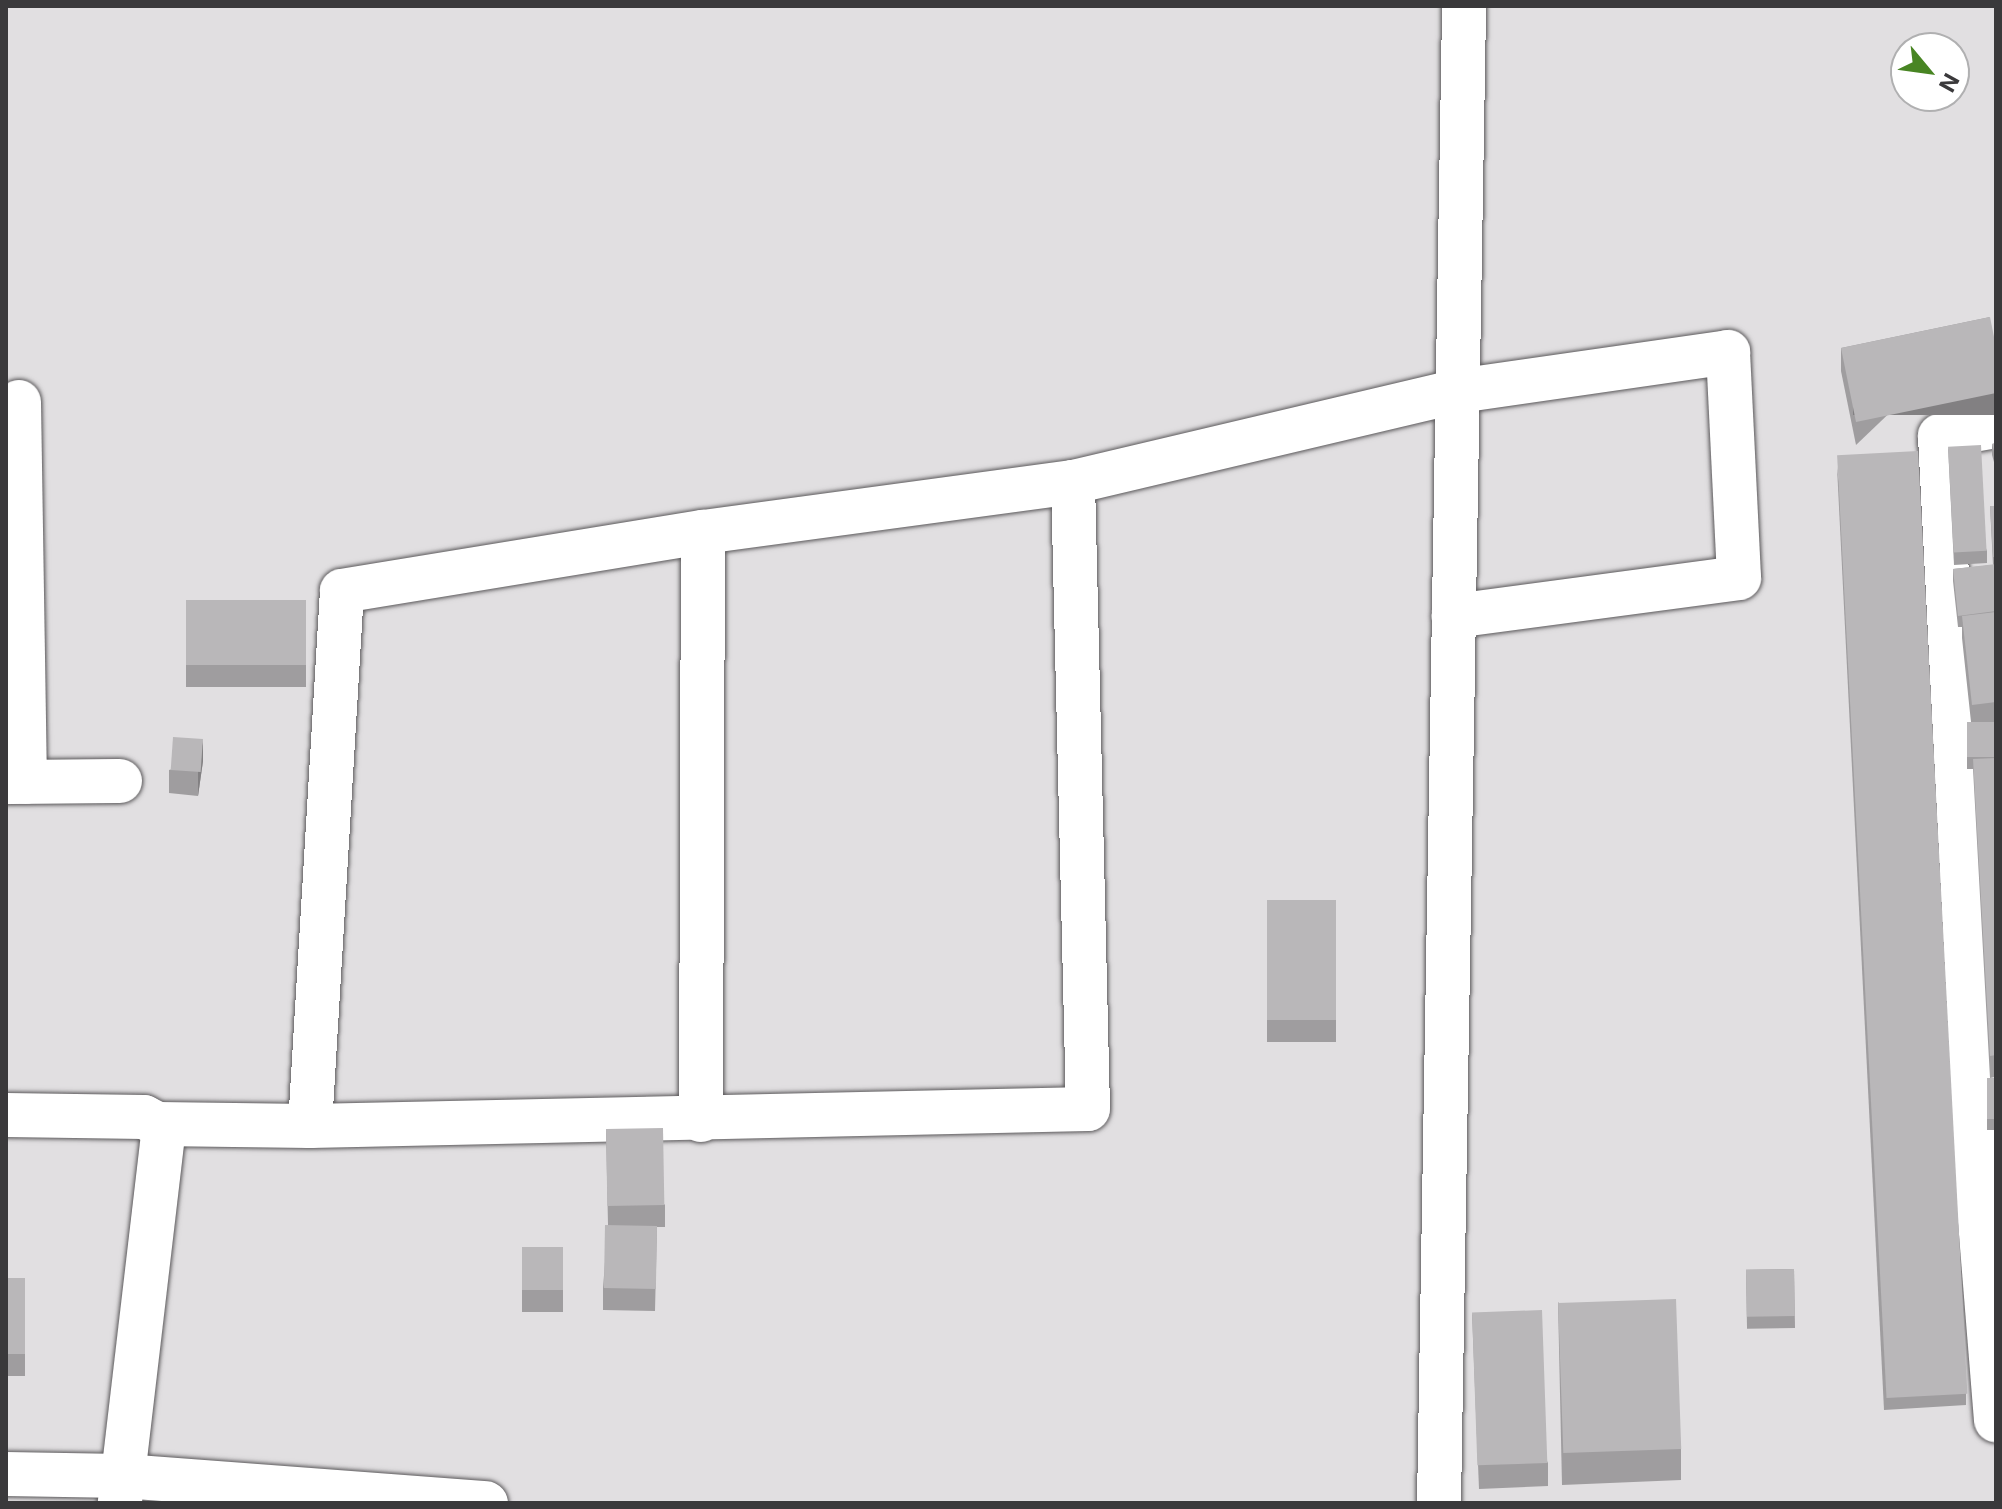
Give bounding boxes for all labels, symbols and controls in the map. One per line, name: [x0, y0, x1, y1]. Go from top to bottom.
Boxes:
north arrow: [1890, 32, 1970, 112]
text: N: [1934, 69, 1965, 96]

